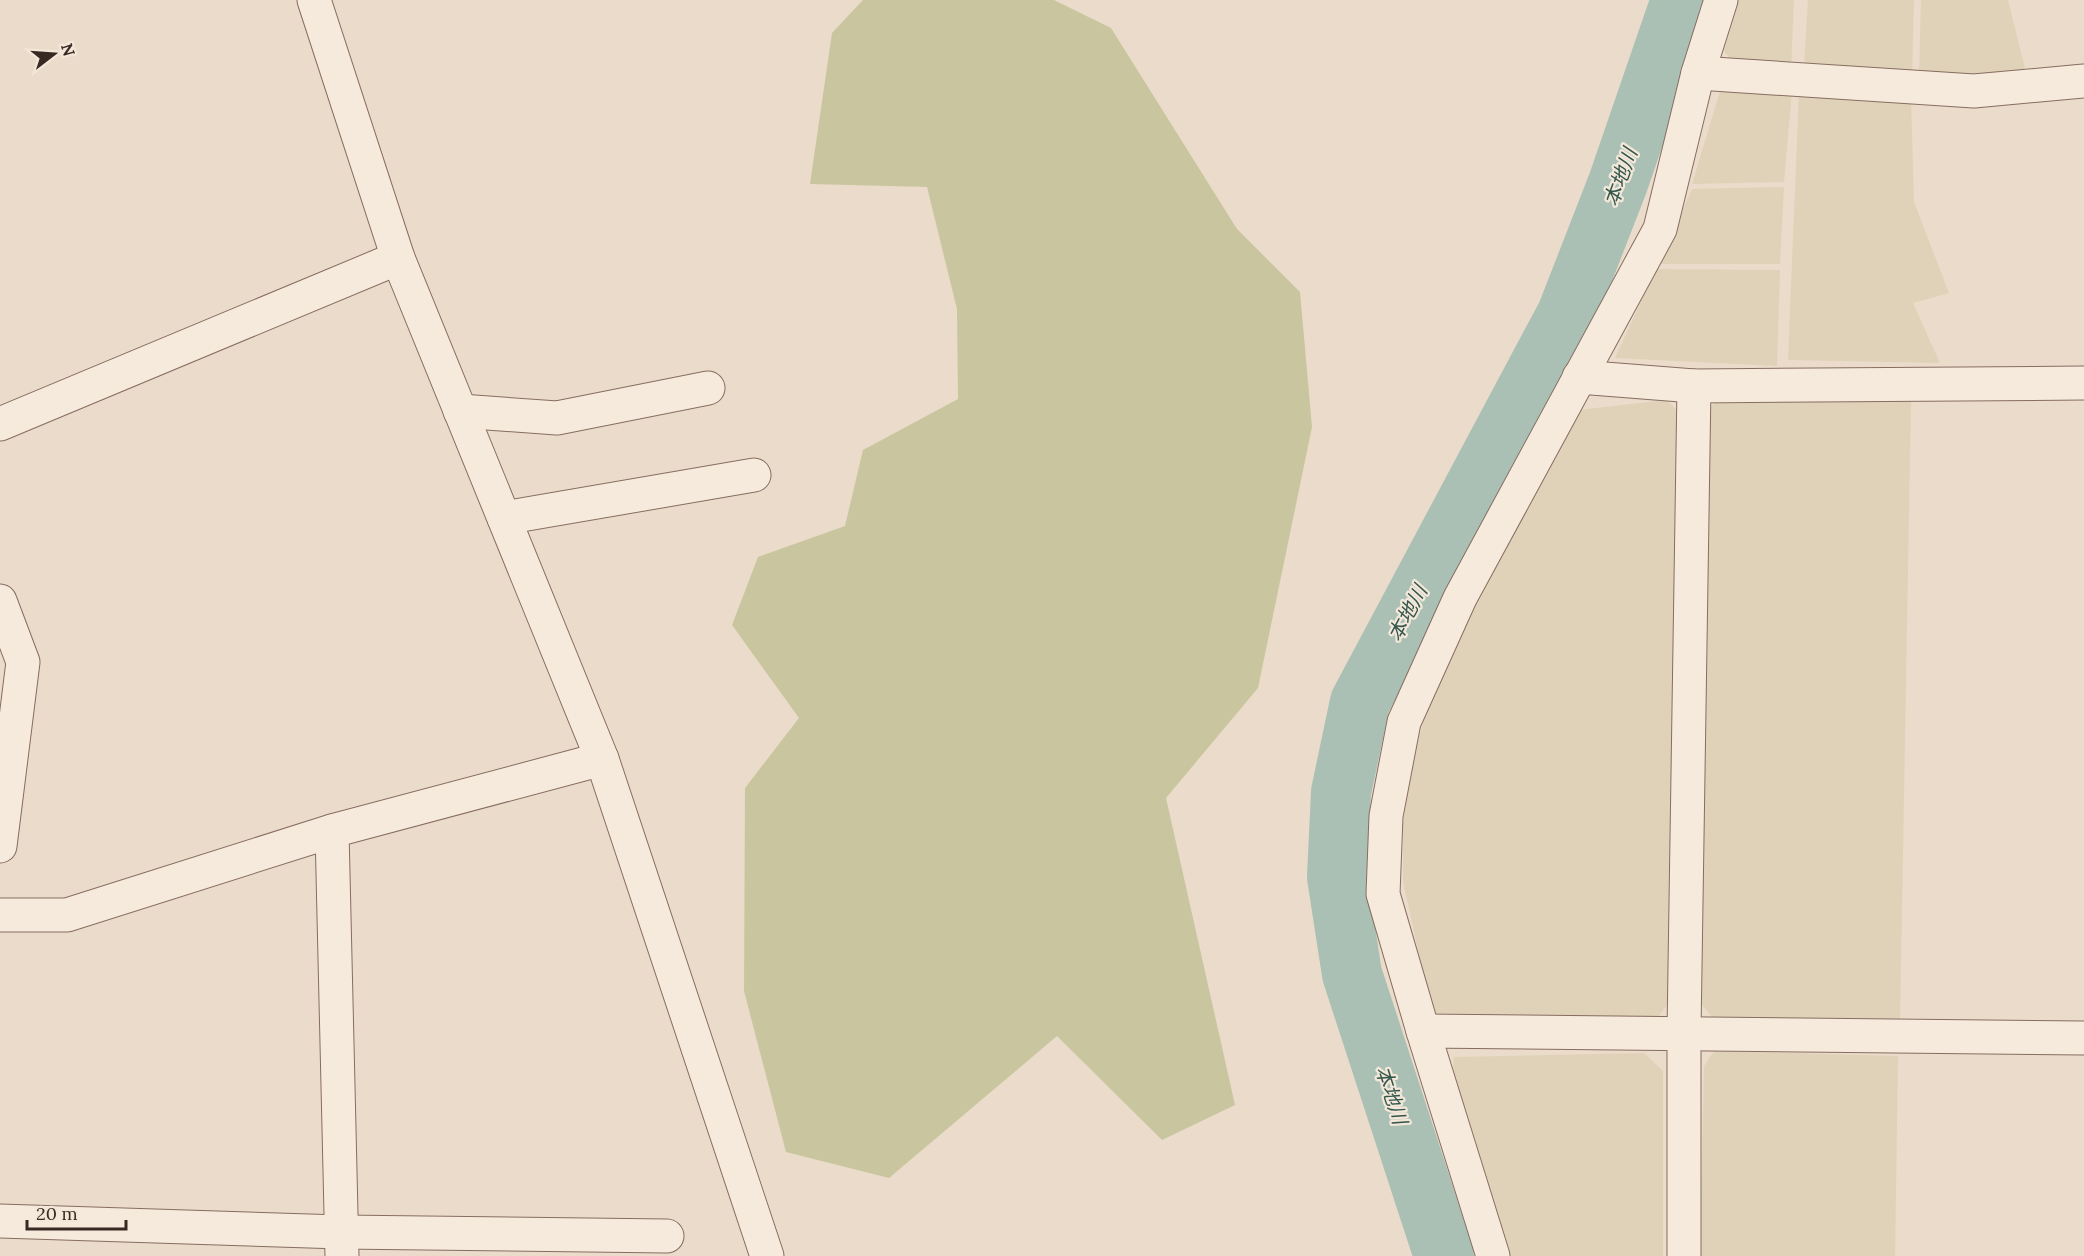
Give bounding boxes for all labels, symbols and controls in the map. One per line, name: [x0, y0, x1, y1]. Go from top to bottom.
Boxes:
north arrow: [24, 24, 84, 84]
text: N: [57, 41, 80, 58]
water label: 本地川: [1598, 143, 1643, 209]
water label: 本地川: [1382, 579, 1433, 645]
water label: 本地川: [1371, 1063, 1414, 1129]
scale bar: [27, 1193, 126, 1231]
text: 20 m: [36, 1202, 78, 1225]

